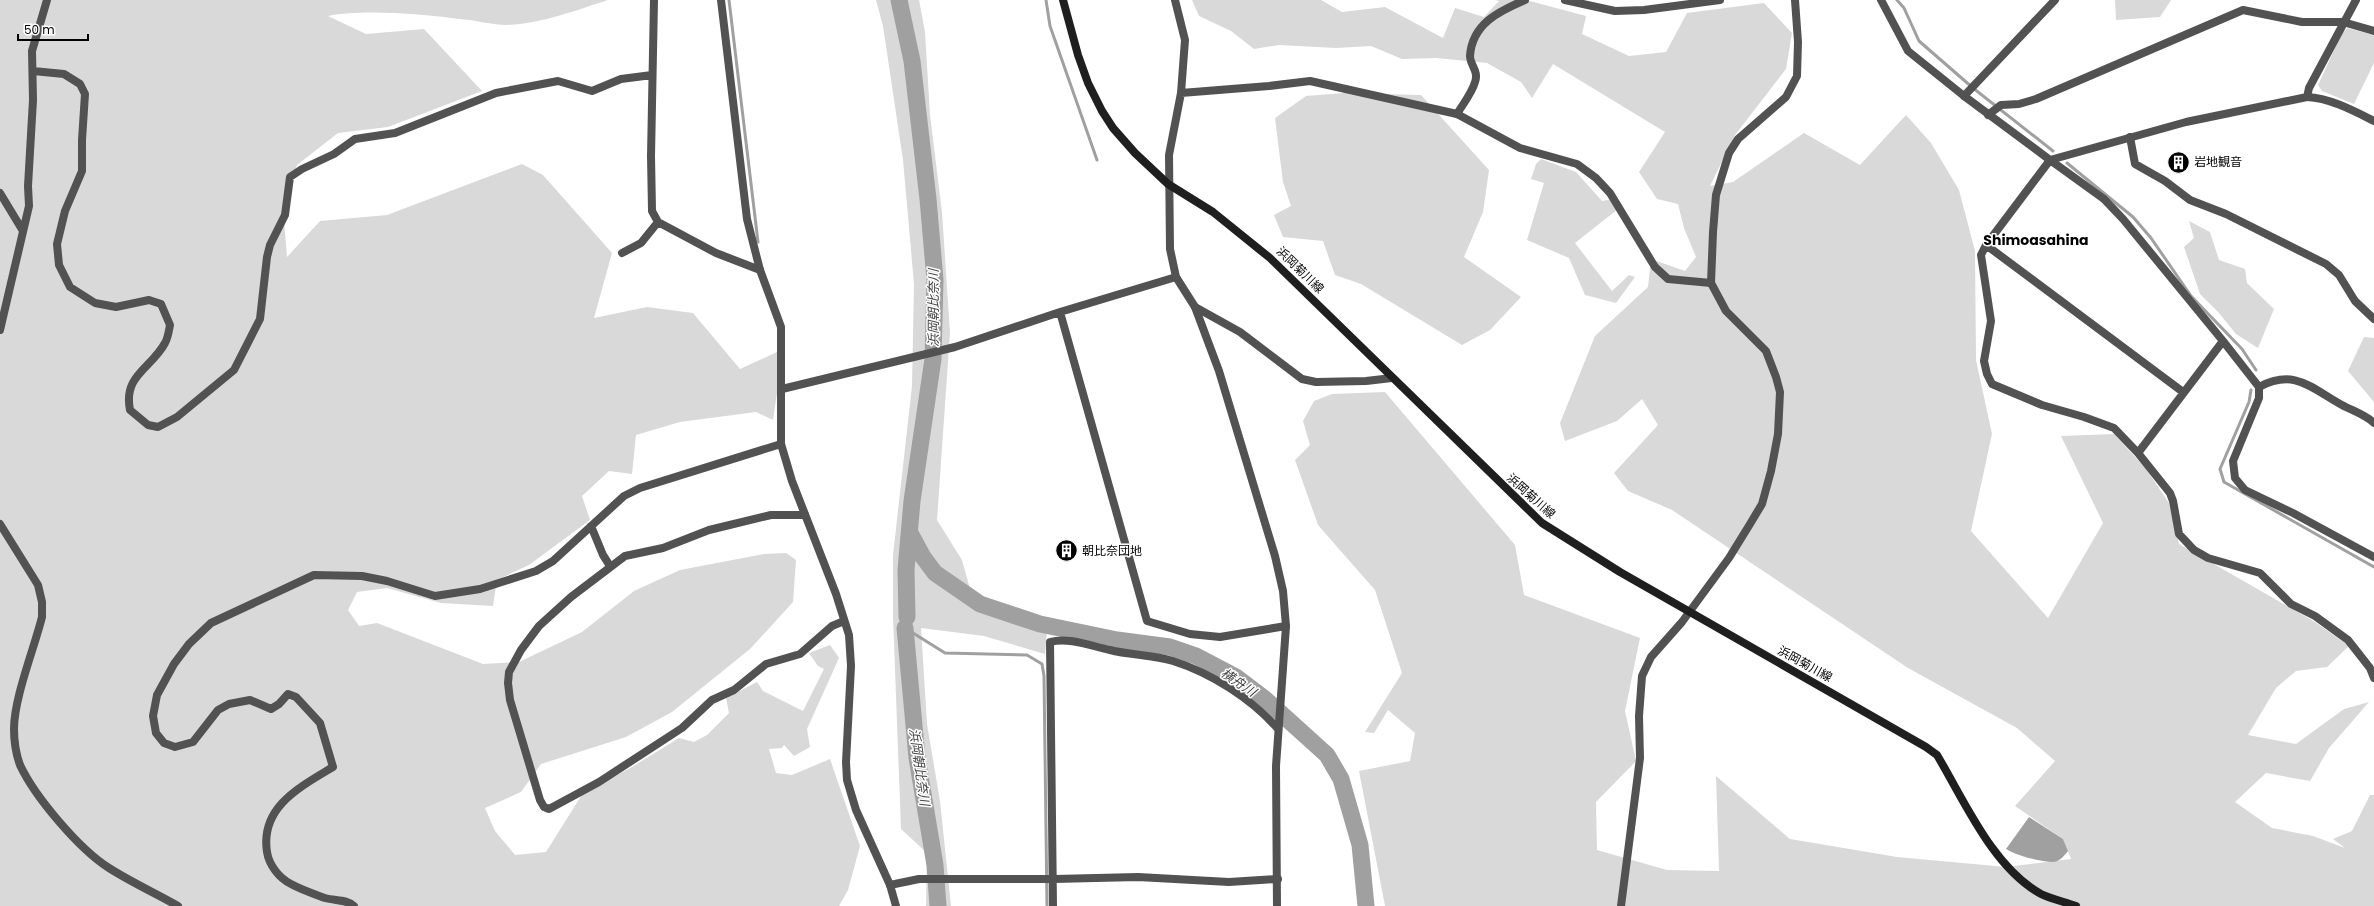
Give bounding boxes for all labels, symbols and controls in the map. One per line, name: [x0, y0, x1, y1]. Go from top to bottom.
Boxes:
scale bar: [18, 16, 88, 42]
text: 50 m: [24, 21, 55, 38]
building icon: 岩地観音: [2166, 149, 2192, 175]
place label: 岩地観音: [2194, 153, 2242, 170]
district label: Shimoasahina: [1983, 230, 2089, 250]
street label: 浜岡菊川線: [1273, 243, 1328, 297]
water label: 浜岡朝比奈川: [924, 267, 943, 347]
street label: 浜岡菊川線: [1503, 469, 1559, 522]
building icon: 朝比奈団地: [1053, 538, 1079, 564]
place label: 朝比奈団地: [1082, 542, 1142, 559]
street label: 浜岡菊川線: [1775, 642, 1836, 686]
water label: 横舟川: [1217, 664, 1262, 702]
water label: 浜岡朝比奈川: [905, 727, 935, 809]

